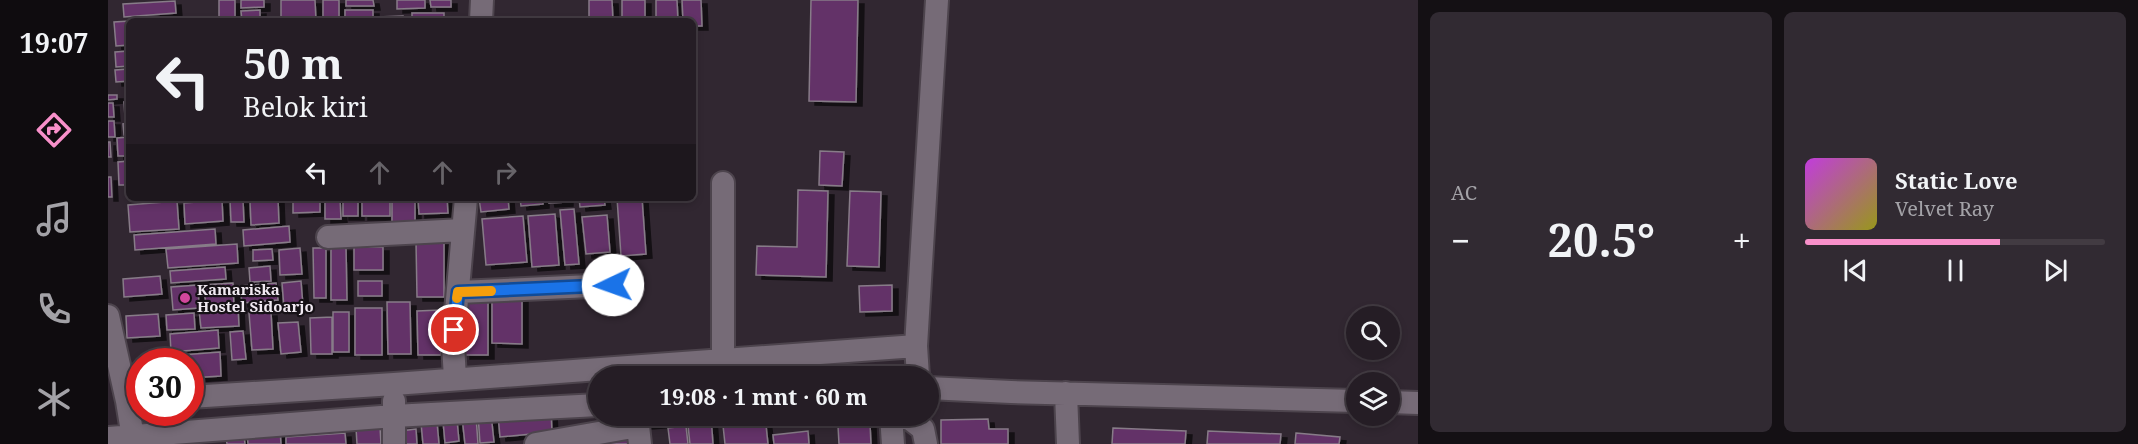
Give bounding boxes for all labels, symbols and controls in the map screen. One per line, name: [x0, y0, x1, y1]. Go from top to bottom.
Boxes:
text: 19:07: [19, 24, 89, 61]
text: 50 m: [243, 34, 343, 91]
icon: left: [144, 42, 222, 120]
text: Belok kiri: [243, 88, 368, 125]
icon: directions: [33, 109, 75, 151]
icon: left: [300, 156, 333, 189]
icon: ahead: [363, 156, 396, 189]
icon: ahead: [426, 156, 459, 189]
icon: right: [489, 156, 522, 189]
text: Static Love: [1895, 165, 2018, 195]
text: AC: [1451, 179, 1477, 206]
text: Velvet Ray: [1895, 195, 1994, 222]
icon: music: [33, 198, 75, 240]
text: 20.5°: [1548, 209, 1655, 270]
text: −: [1451, 218, 1470, 263]
text: +: [1733, 218, 1751, 263]
position arrow: [581, 253, 645, 317]
icon: previous: [1839, 254, 1872, 287]
icon: pause: [1939, 254, 1972, 287]
icon: next: [2039, 254, 2072, 287]
place label: Kamariska Hostel Sidoarjo: [197, 279, 314, 316]
icon: phone: [33, 288, 75, 330]
marker: Kamariska Hostel Sidoarjo: [178, 291, 192, 305]
pin: [428, 304, 479, 355]
map controls: [1346, 306, 1400, 426]
button: search: [1346, 306, 1400, 360]
icon: arrive: [437, 313, 470, 346]
speed limit sign: 30: [126, 348, 204, 426]
button: layers: [1346, 372, 1400, 426]
icon: climate: [33, 378, 75, 420]
text: 19:08 · 1 mnt · 60 m: [660, 381, 867, 411]

